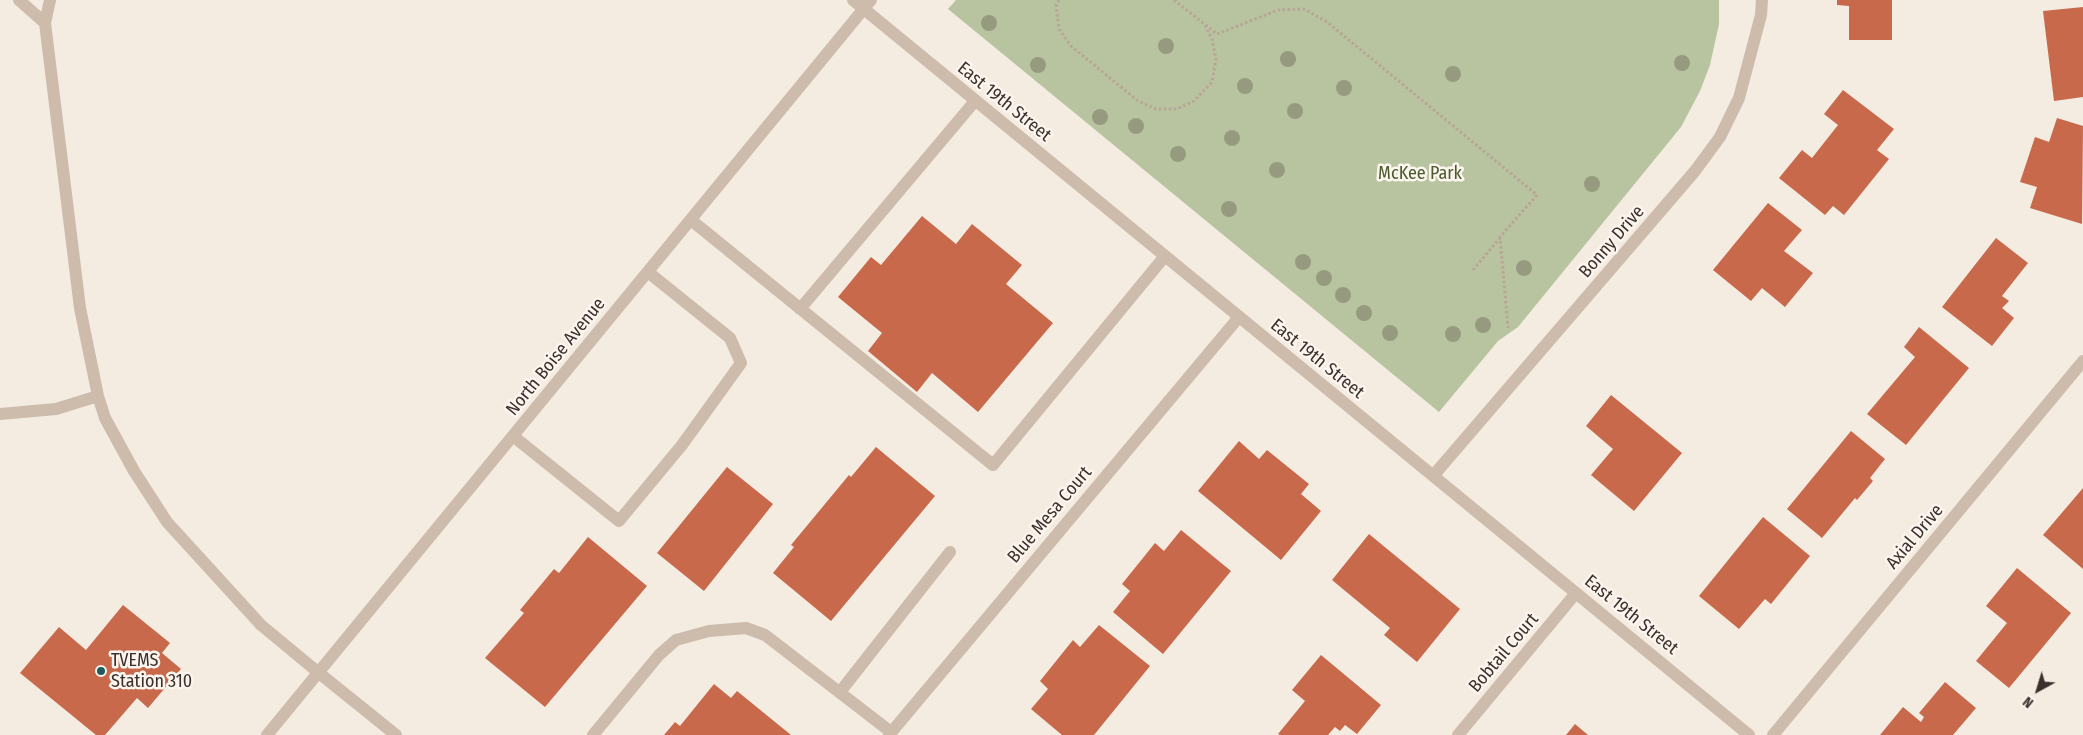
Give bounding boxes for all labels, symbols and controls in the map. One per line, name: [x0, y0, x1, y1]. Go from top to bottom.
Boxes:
street label: East 19th Street: [953, 58, 1055, 146]
park label: McKee Park: [1378, 163, 1462, 185]
street label: Bonny Drive: [1575, 202, 1649, 282]
street label: North Boise Avenue: [502, 294, 610, 420]
street label: East 19th Street: [1266, 315, 1368, 403]
street label: Blue Mesa Court: [1003, 462, 1097, 568]
street label: Axial Drive: [1882, 500, 1948, 574]
street label: East 19th Street: [1580, 571, 1682, 659]
street label: Bobtail Court: [1465, 609, 1543, 697]
place label: TVEMS Station 310: [111, 650, 192, 692]
marker: TVEMS Station 310: [95, 665, 107, 677]
north arrow: [2013, 665, 2063, 715]
text: N: [2020, 693, 2037, 711]

